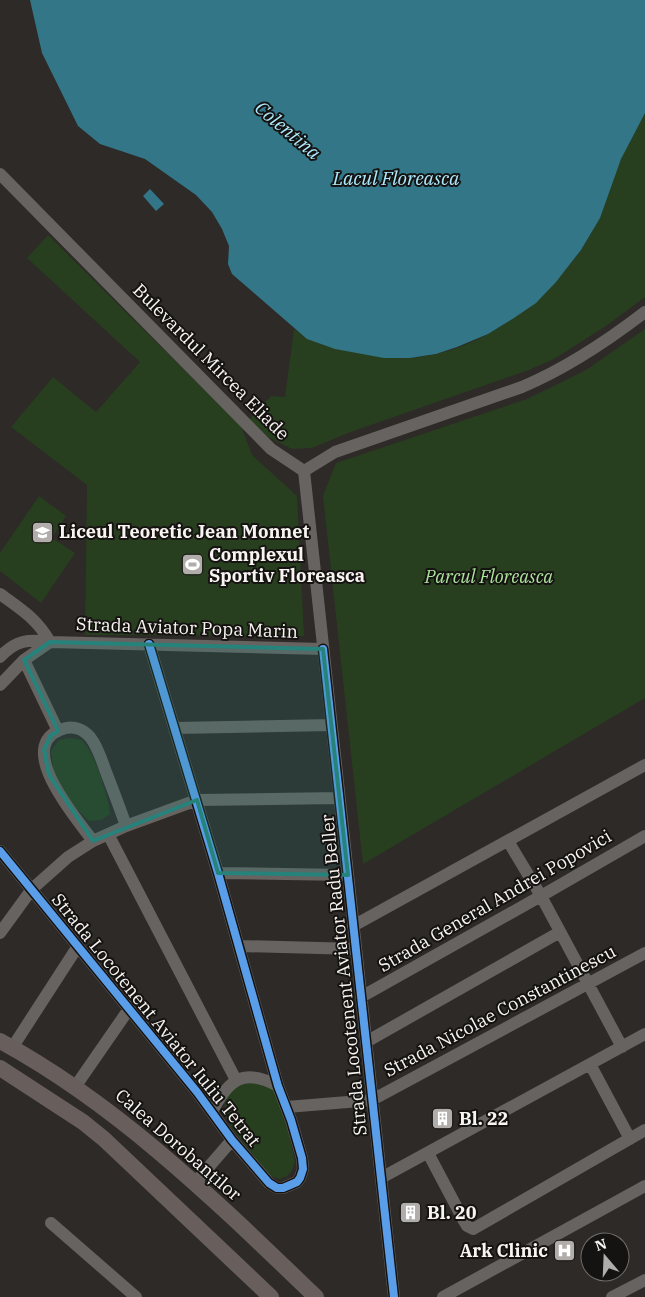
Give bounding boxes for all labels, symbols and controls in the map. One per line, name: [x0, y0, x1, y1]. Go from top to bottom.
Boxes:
water label: Colentina: [250, 96, 326, 165]
water label: Lacul Floreasca: [332, 166, 460, 190]
street label: Bulevardul Mircea Eliade: [128, 278, 295, 445]
school or university icon: Liceul Teoretic Jean Monnet: [31, 520, 55, 544]
place label: Liceul Teoretic Jean Monnet: [59, 520, 309, 543]
place label: Complexul Sportiv Floreasca: [209, 543, 365, 587]
sports icon: Complexul Sportiv Floreasca: [181, 553, 205, 577]
park label: Parcul Floreasca: [424, 565, 553, 588]
street label: Strada Aviator Popa Marin: [76, 612, 298, 643]
street label: Strada Locotenent Aviator Radu Beller: [315, 813, 372, 1137]
street label: Strada General Andrei Popovici: [374, 824, 616, 977]
street label: Strada Locotenent Aviator Iuliu Tetrat: [47, 888, 266, 1151]
street label: Strada Nicolae Constantinescu: [380, 939, 620, 1082]
street label: Calea Dorobanților: [111, 1084, 246, 1206]
building icon: Bl. 22: [431, 1107, 455, 1131]
place label: Bl. 22: [459, 1107, 509, 1130]
building icon: Bl. 20: [399, 1201, 423, 1225]
place label: Bl. 20: [427, 1201, 477, 1224]
north arrow: [580, 1232, 630, 1282]
text: N: [593, 1234, 609, 1255]
place label: Ark Clinic: [460, 1239, 548, 1262]
hospital icon: Ark Clinic: [552, 1239, 576, 1263]

